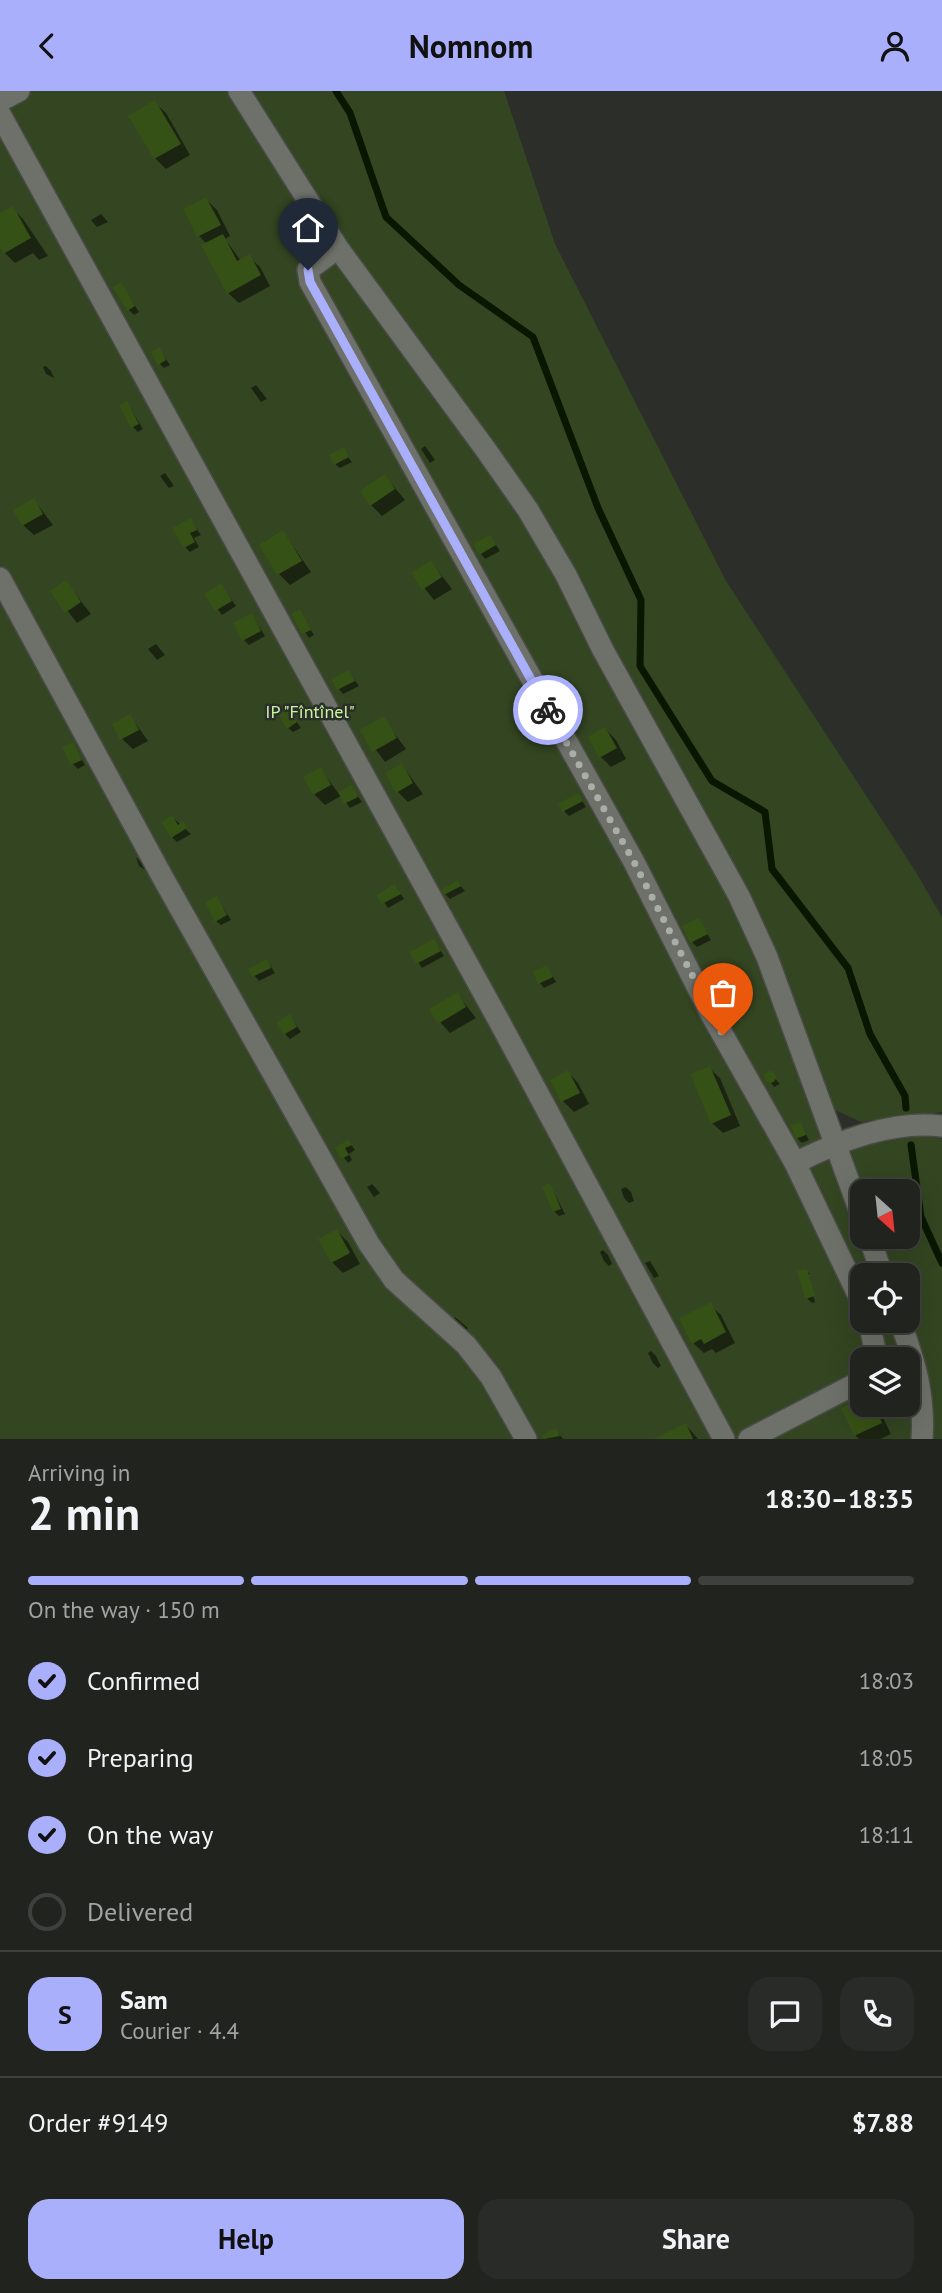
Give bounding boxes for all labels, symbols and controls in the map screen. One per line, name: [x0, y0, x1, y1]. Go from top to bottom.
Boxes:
text: Nomnom: [409, 25, 533, 67]
icon: back: [28, 27, 66, 65]
icon: person: [876, 27, 914, 65]
pin: [278, 198, 338, 270]
icon: home: [289, 209, 327, 247]
courier: [513, 675, 583, 745]
icon: bike: [529, 691, 567, 729]
park label: IP "Fîntînel": [265, 700, 355, 723]
pin: [693, 963, 753, 1035]
icon: bag: [704, 974, 742, 1012]
north arrow: [850, 1179, 920, 1249]
map controls: [850, 1179, 920, 1417]
button: locate: [850, 1263, 920, 1333]
button: layers: [850, 1347, 920, 1417]
text: Arriving in: [28, 1458, 130, 1487]
text: 18:30–18:35: [765, 1482, 914, 1515]
text: 2 min: [28, 1483, 140, 1543]
text: On the way · 150 m: [28, 1595, 220, 1624]
icon: check: [28, 1662, 66, 1700]
text: Confirmed: [87, 1664, 200, 1697]
text: 18:03: [859, 1666, 914, 1695]
icon: check: [28, 1739, 66, 1777]
text: Preparing: [87, 1741, 194, 1774]
text: 18:05: [859, 1743, 914, 1772]
icon: check: [28, 1816, 66, 1854]
text: On the way: [87, 1818, 213, 1851]
text: 18:11: [859, 1820, 914, 1849]
text: Delivered: [87, 1895, 193, 1928]
button: chat: [748, 1977, 822, 2051]
button: phone: [840, 1977, 914, 2051]
text: Sam: [120, 1983, 168, 2016]
text: S: [58, 1998, 72, 2031]
text: Courier · 4.4: [120, 2016, 239, 2045]
text: Order #9149: [28, 2106, 168, 2139]
text: $7.88: [852, 2106, 914, 2139]
button: Help: [28, 2199, 464, 2279]
button: Share: [478, 2199, 914, 2279]

